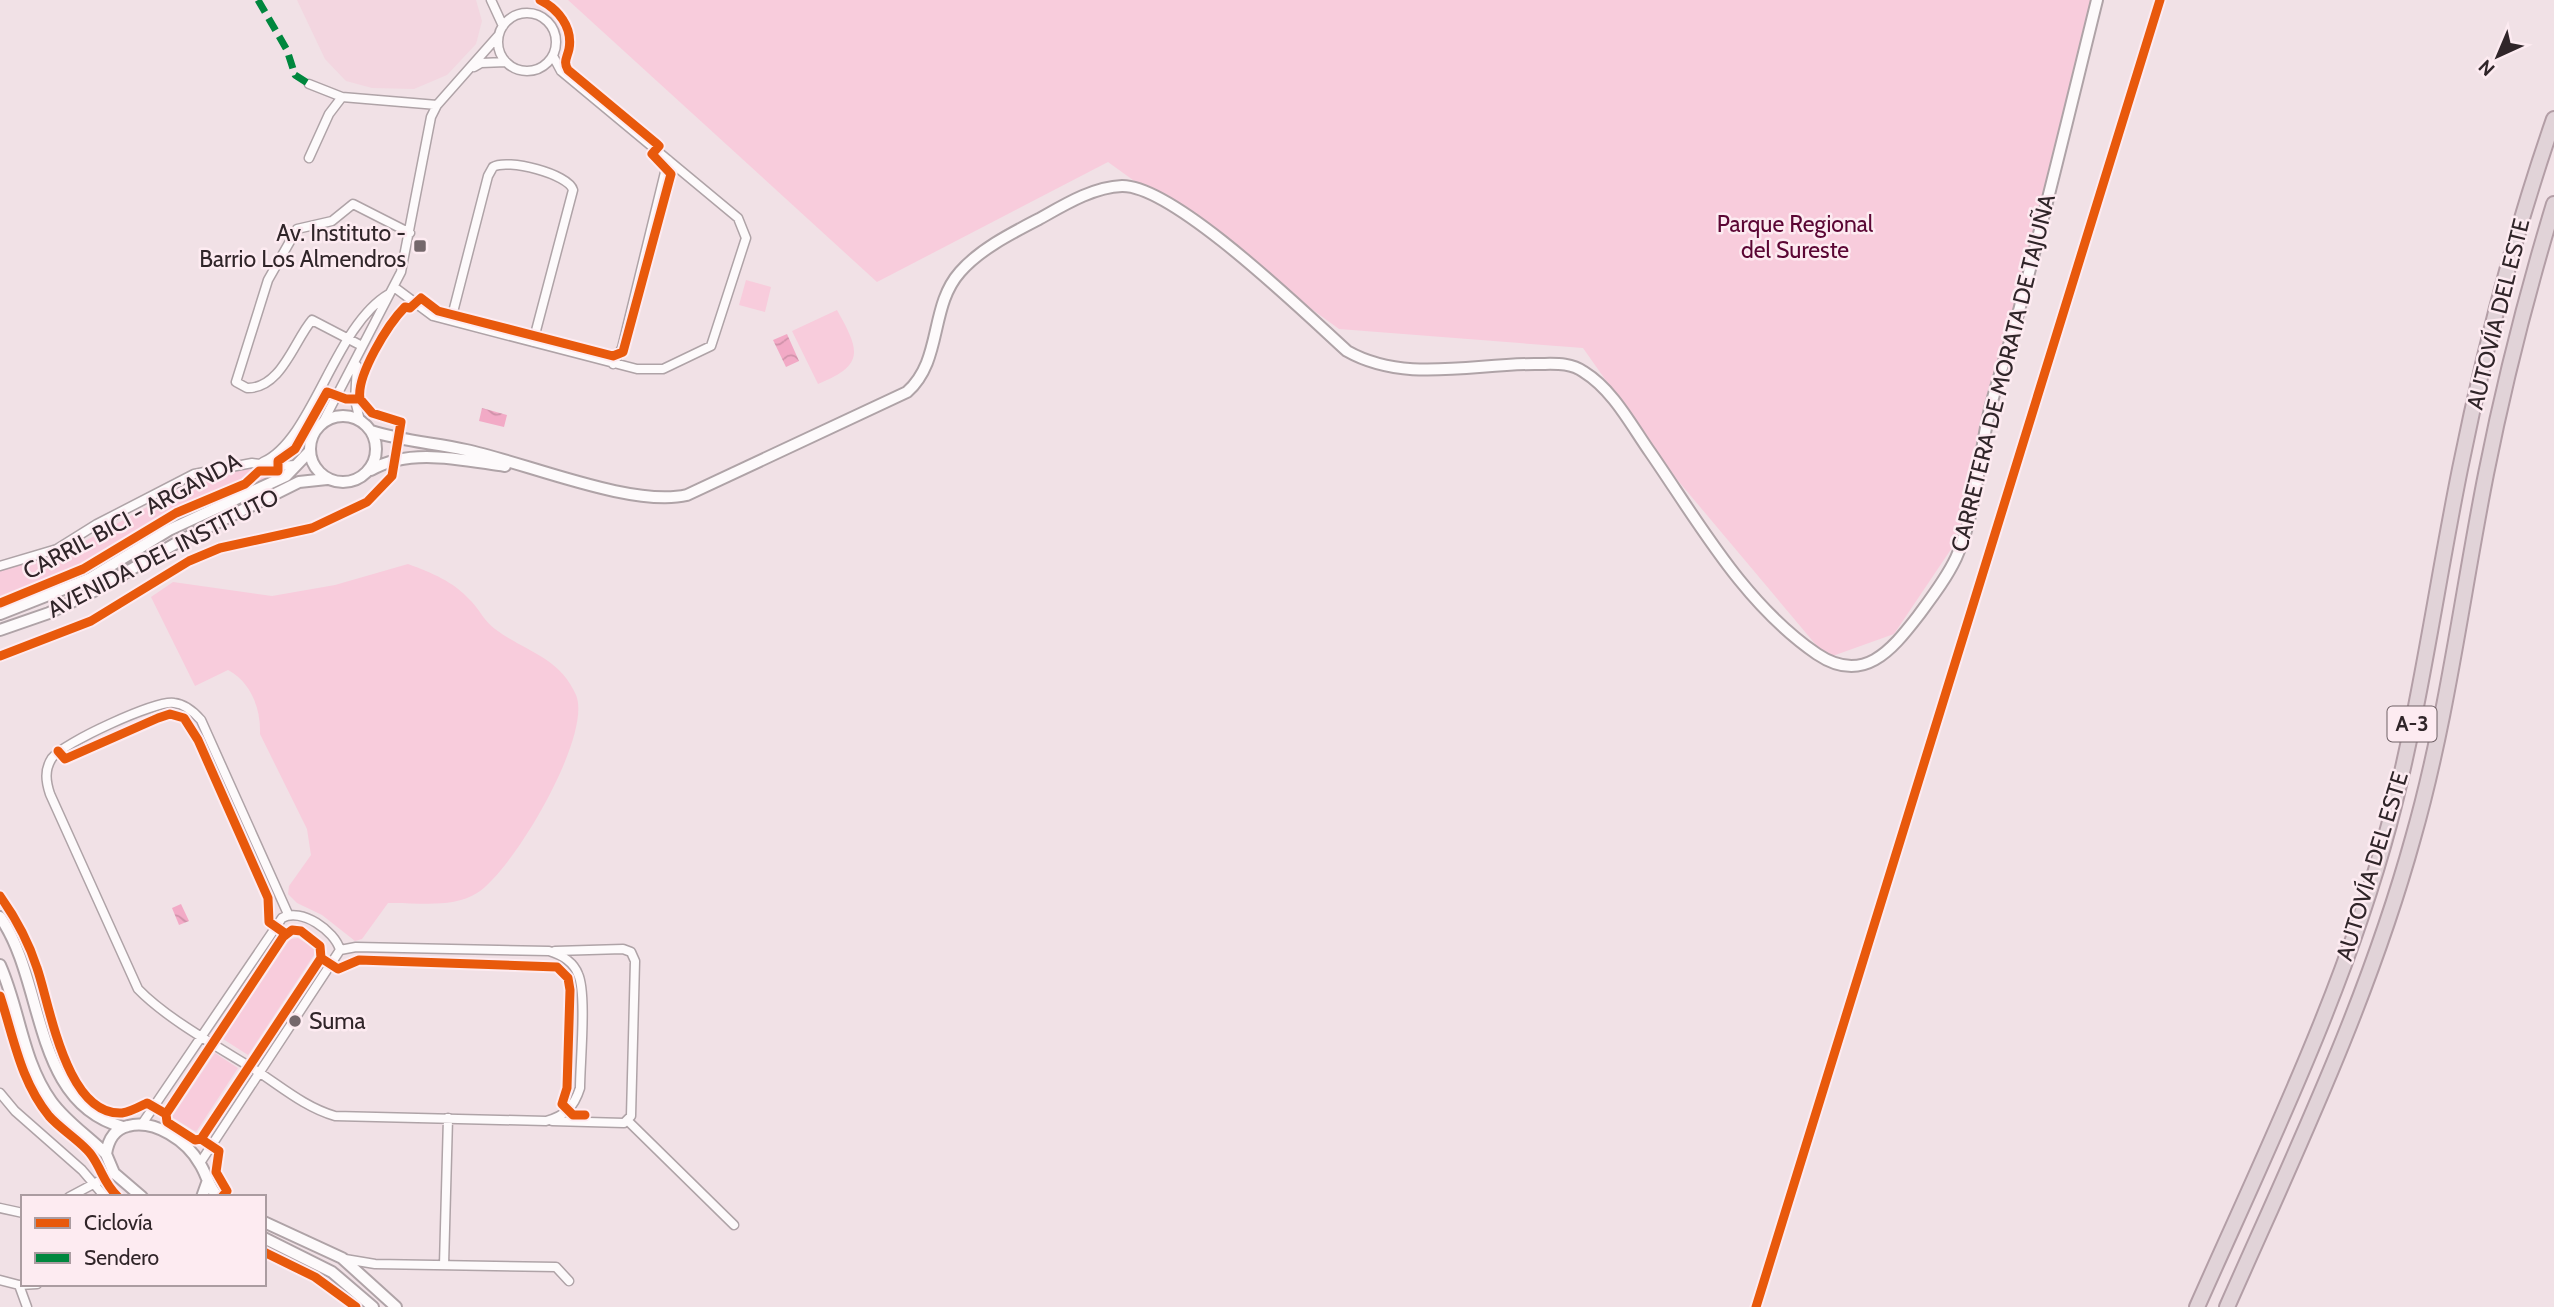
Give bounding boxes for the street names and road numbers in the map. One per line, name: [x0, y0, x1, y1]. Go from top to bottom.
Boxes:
street label: CARRETERA DE MORATA DE TAJUÑA: [1945, 191, 2061, 555]
street label: AUTOVÍA DEL ESTE: [2460, 215, 2535, 413]
street label: CARRIL BICI - ARGANDA: [18, 447, 246, 585]
street label: AVENIDA DEL INSTITUTO: [43, 482, 283, 624]
road number: A-3: [2388, 706, 2436, 742]
street label: AUTOVÍA DEL ESTE: [2329, 768, 2414, 964]

